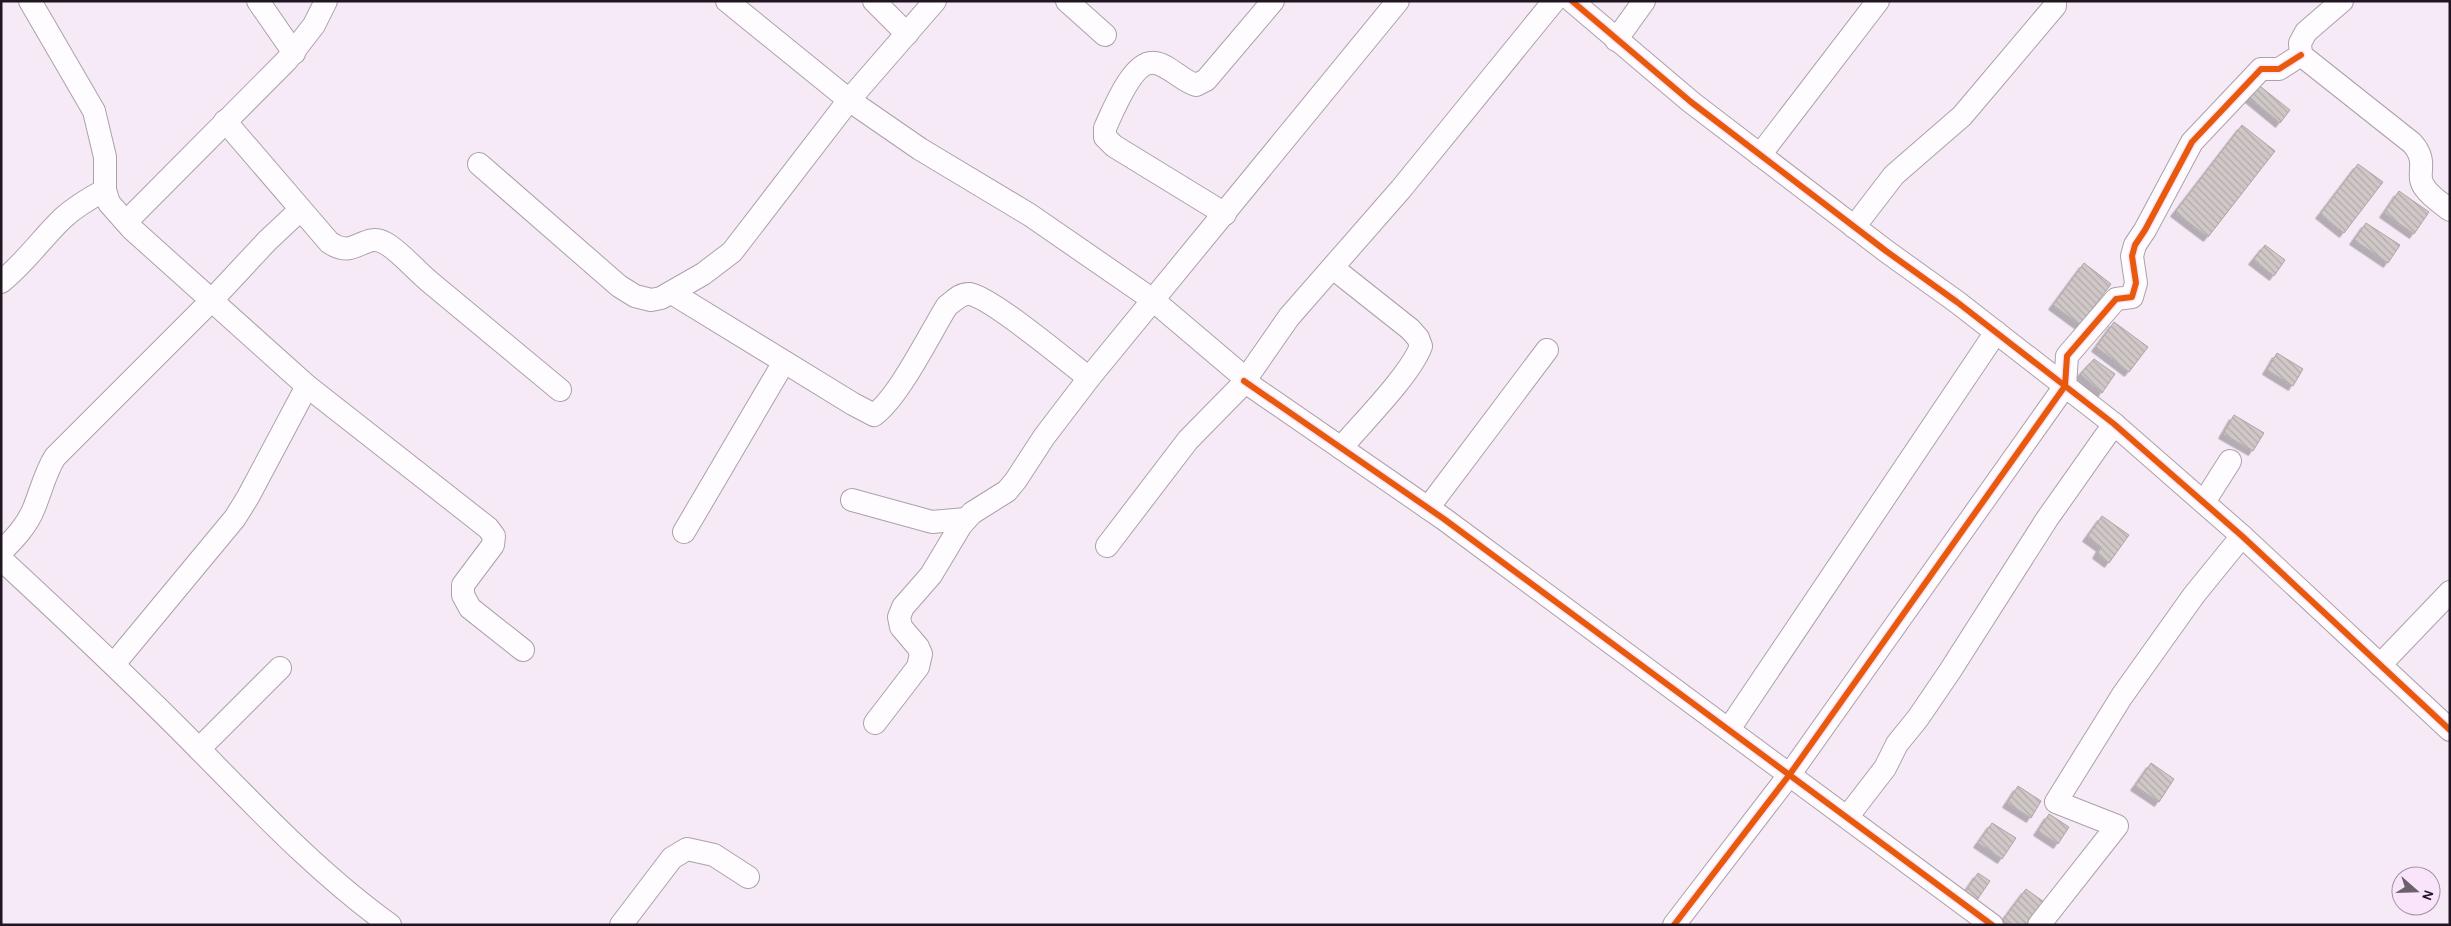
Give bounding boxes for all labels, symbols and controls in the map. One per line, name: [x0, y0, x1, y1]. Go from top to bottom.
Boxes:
north arrow: [2391, 866, 2441, 916]
text: N: [2418, 888, 2437, 903]

